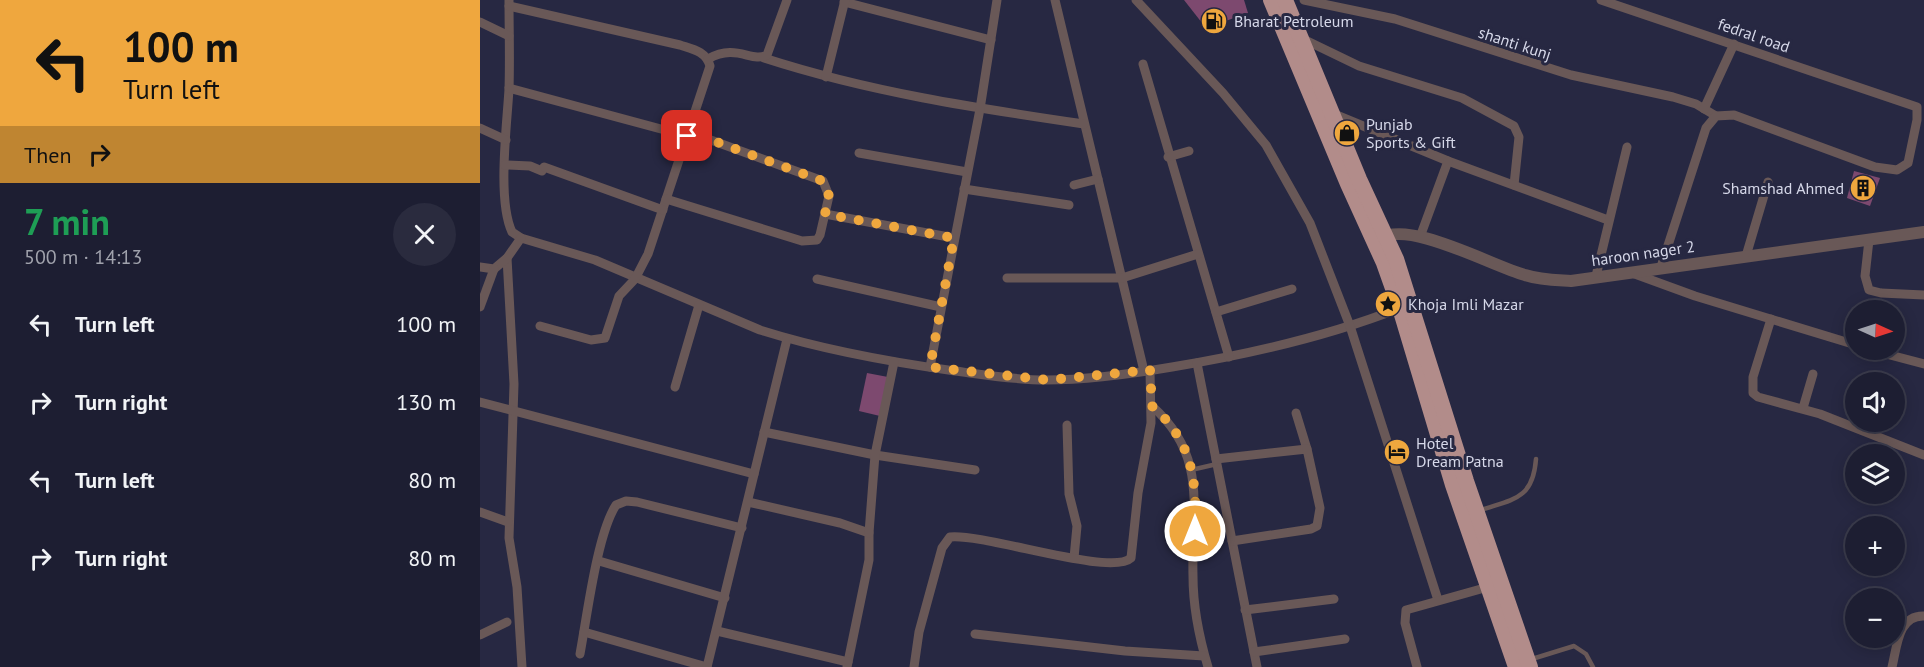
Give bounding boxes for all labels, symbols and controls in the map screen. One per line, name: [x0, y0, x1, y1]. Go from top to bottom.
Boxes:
fuel station icon: Bharat Petroleum: [1199, 6, 1229, 36]
place label: Bharat Petroleum: [1234, 11, 1353, 31]
street label: fedral road: [1716, 13, 1792, 57]
text: 100 m: [123, 19, 239, 74]
street label: shanti kunj: [1476, 22, 1554, 64]
icon: left: [24, 24, 102, 102]
text: Turn left: [123, 72, 220, 106]
pin: [661, 110, 712, 161]
place label: Punjab Sports & Gift: [1366, 114, 1456, 152]
shop icon: Punjab Sports & Gift: [1332, 118, 1362, 148]
icon: arrive: [670, 119, 703, 152]
icon: right: [83, 138, 116, 171]
text: Then: [24, 141, 71, 169]
building icon: Shamshad Ahmed: [1848, 173, 1878, 203]
place label: Shamshad Ahmed: [1722, 178, 1844, 198]
text: 7 min: [24, 198, 110, 245]
button: close: [393, 203, 456, 266]
street label: haroon nager 2: [1590, 236, 1696, 270]
text: 500 m · 14:13: [24, 244, 142, 270]
place icon: Khoja Imli Mazar: [1373, 289, 1403, 319]
place label: Khoja Imli Mazar: [1408, 294, 1524, 314]
north arrow: [1845, 300, 1905, 360]
map controls: [1845, 300, 1905, 648]
icon: left: [24, 308, 57, 341]
text: Turn left: [75, 310, 155, 338]
text: 100 m: [396, 310, 456, 338]
button: sound: [1845, 372, 1905, 432]
icon: right: [24, 386, 57, 419]
text: Turn right: [75, 388, 167, 416]
text: 130 m: [396, 388, 456, 416]
place label: Hotel Dream Patna: [1416, 433, 1504, 471]
hotel icon: Hotel Dream Patna: [1382, 437, 1412, 467]
button: layers: [1845, 444, 1905, 504]
icon: left: [24, 464, 57, 497]
text: Turn left: [75, 466, 155, 494]
text: 80 m: [408, 466, 456, 494]
position arrow: [1163, 499, 1227, 563]
button: +: [1845, 516, 1905, 576]
icon: right: [24, 542, 57, 575]
text: Turn right: [75, 544, 167, 572]
text: 80 m: [408, 544, 456, 572]
button: −: [1845, 588, 1905, 648]

